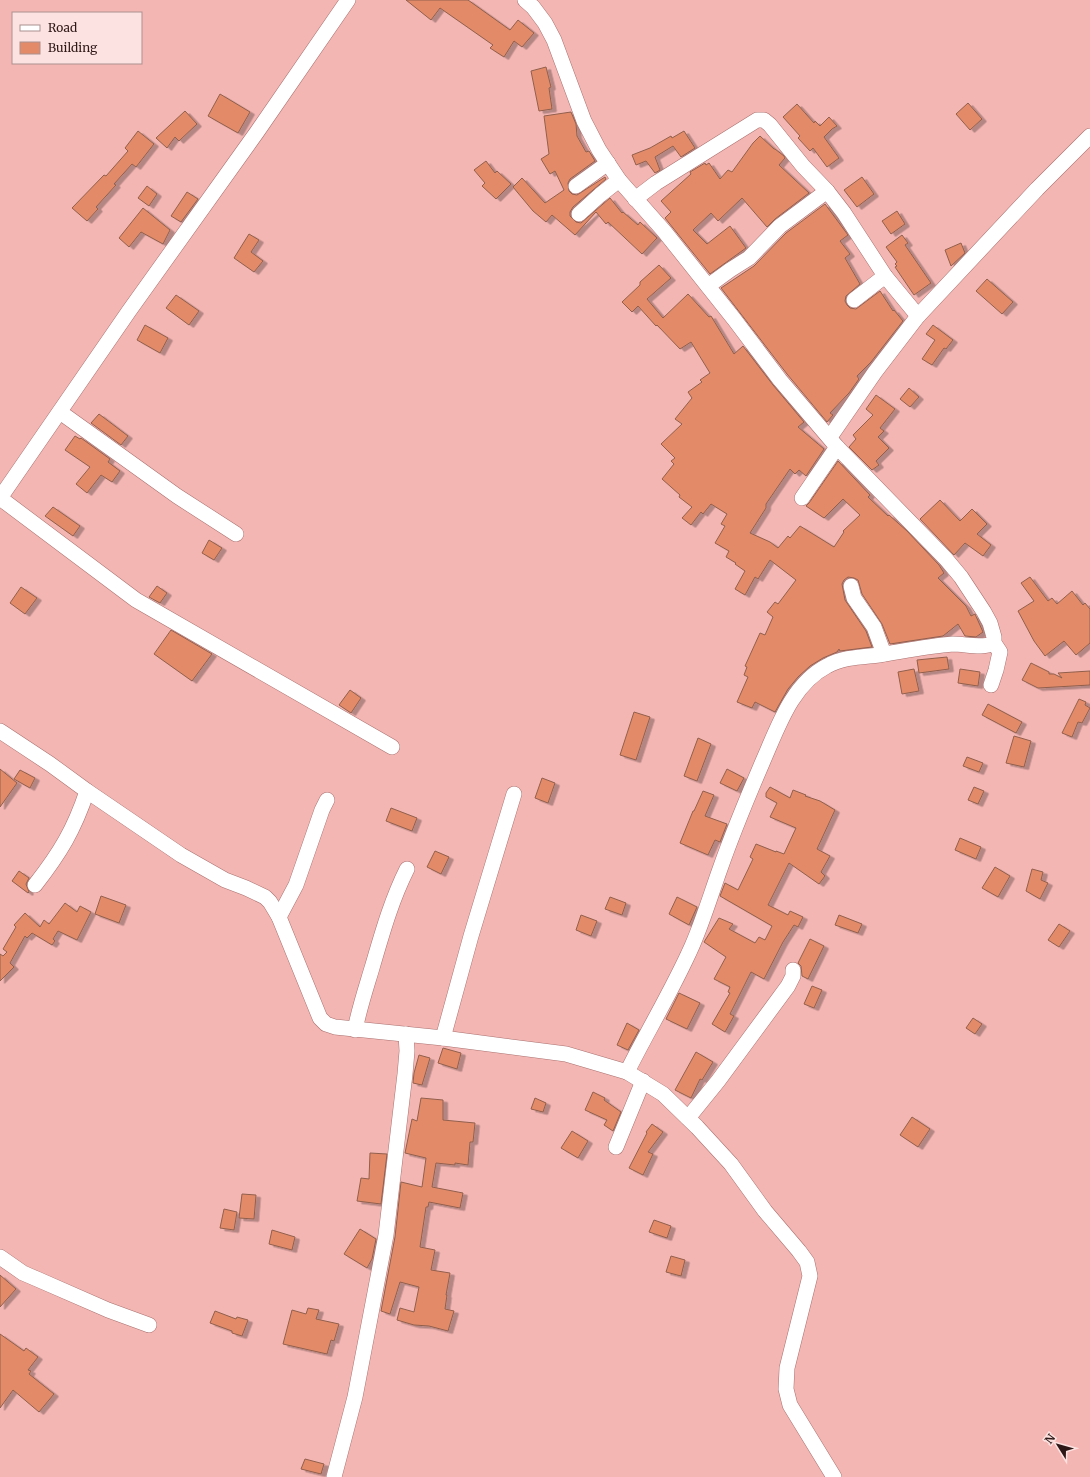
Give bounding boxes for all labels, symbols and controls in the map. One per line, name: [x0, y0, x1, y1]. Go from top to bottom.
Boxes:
legend: [12, 12, 142, 64]
text: Road: [48, 20, 77, 35]
text: Building: [48, 40, 98, 55]
north arrow: [1038, 1425, 1078, 1465]
text: N: [1042, 1431, 1058, 1447]

